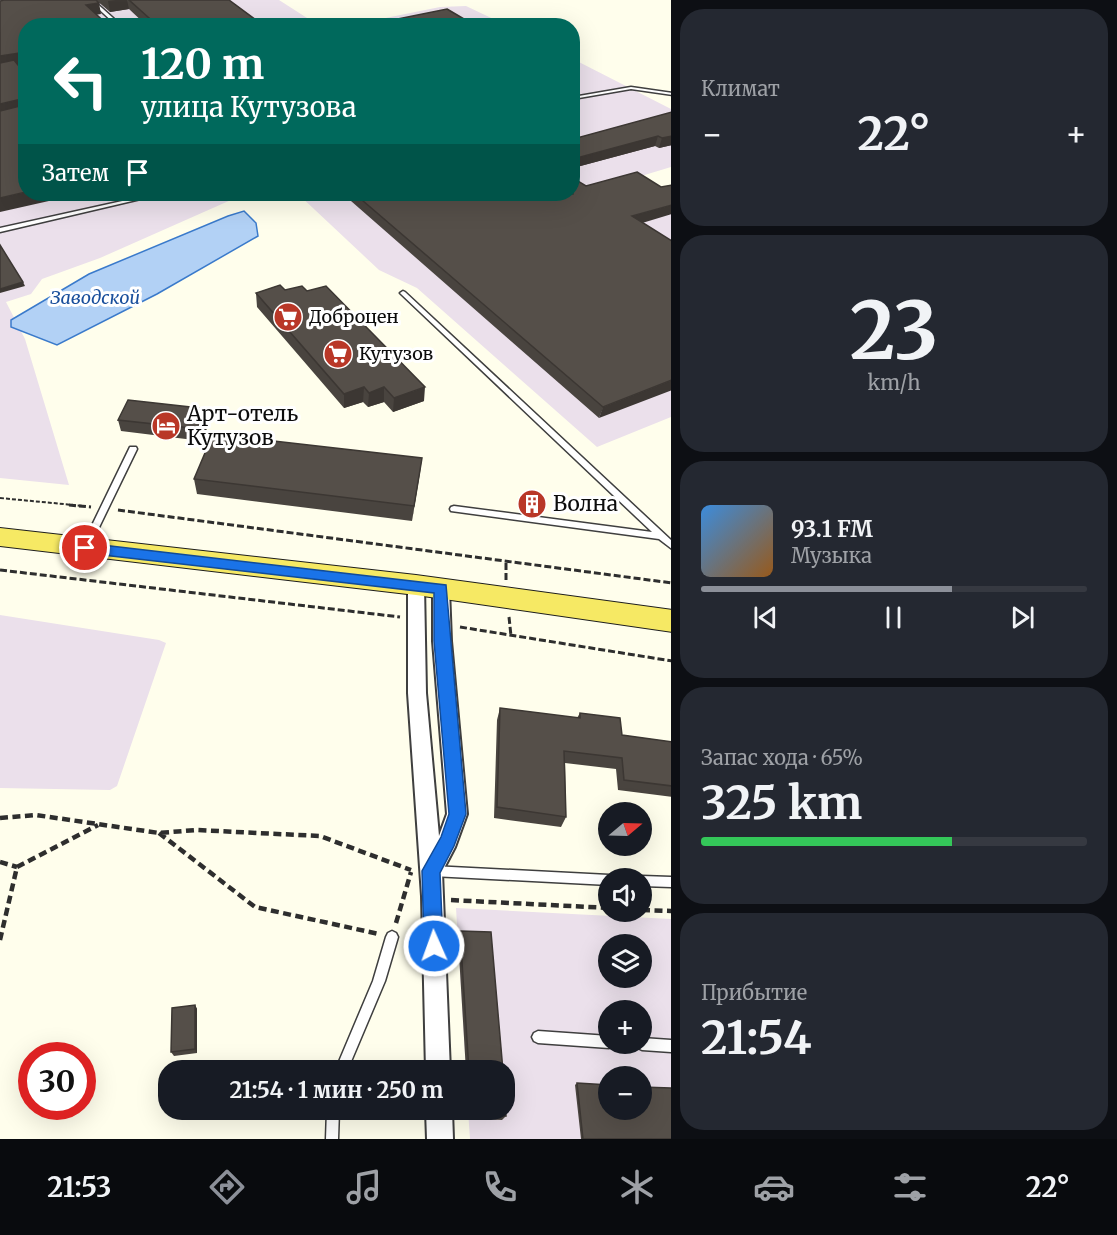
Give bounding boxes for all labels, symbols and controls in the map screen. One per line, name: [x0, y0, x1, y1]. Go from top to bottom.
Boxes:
text: 120 m: [141, 38, 264, 90]
icon: left: [42, 42, 120, 120]
text: Климат: [701, 76, 780, 101]
text: улица Кутузова: [141, 90, 356, 124]
text: 22°: [858, 106, 930, 162]
text: −: [701, 114, 723, 155]
text: +: [1065, 114, 1087, 155]
icon: arrive: [121, 156, 154, 189]
text: Затем: [42, 159, 109, 187]
text: 23: [850, 282, 938, 380]
water label: Заводской: [50, 286, 140, 309]
supermarket icon: Доброцен: [272, 301, 304, 333]
place label: Доброцен: [309, 305, 399, 328]
supermarket icon: Кутузов: [322, 338, 354, 370]
place label: Кутузов: [359, 342, 434, 365]
text: km/h: [868, 370, 920, 395]
place label: Арт-отель Кутузов: [186, 400, 298, 451]
hotel icon: Арт-отель Кутузов: [150, 410, 182, 442]
building icon: Волна: [516, 488, 548, 520]
place label: Волна: [553, 490, 618, 517]
text: 93.1 FM: [791, 515, 873, 543]
pin: [59, 522, 110, 573]
icon: arrive: [68, 531, 101, 564]
text: Музыка: [791, 543, 872, 568]
icon: previous: [749, 601, 782, 634]
icon: pause: [877, 601, 910, 634]
icon: next: [1006, 601, 1039, 634]
text: Запас хода · 65%: [701, 745, 863, 770]
text: 325 km: [701, 775, 862, 831]
north arrow: [598, 802, 652, 856]
map controls: [598, 802, 652, 1120]
button: sound: [598, 868, 652, 922]
position arrow: [402, 914, 466, 978]
button: layers: [598, 934, 652, 988]
text: Прибытие: [701, 980, 807, 1005]
button: +: [598, 1000, 652, 1054]
text: 21:54: [701, 1010, 812, 1066]
speed limit sign: 30: [18, 1042, 96, 1120]
button: −: [598, 1066, 652, 1120]
text: 21:54 · 1 мин · 250 m: [229, 1076, 444, 1104]
icon: directions: [206, 1166, 248, 1208]
icon: music: [343, 1166, 385, 1208]
icon: phone: [479, 1166, 521, 1208]
icon: climate: [616, 1166, 658, 1208]
icon: car: [753, 1166, 795, 1208]
icon: filters: [889, 1166, 931, 1208]
text: 21:53: [47, 1170, 111, 1204]
text: 22°: [1026, 1170, 1070, 1204]

